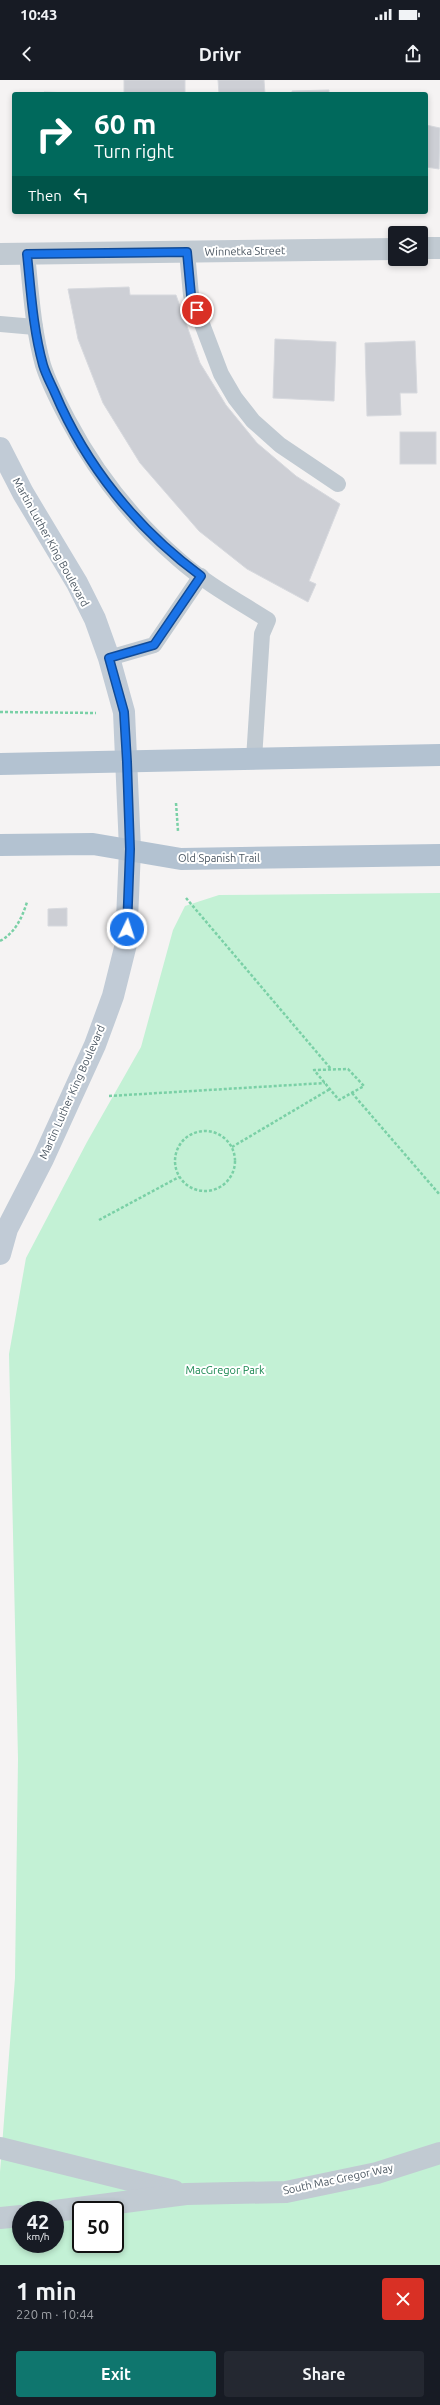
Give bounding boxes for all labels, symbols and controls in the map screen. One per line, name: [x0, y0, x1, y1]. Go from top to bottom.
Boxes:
text: 10:43: [20, 6, 58, 23]
icon: back: [16, 43, 38, 65]
icon: share: [402, 43, 424, 65]
text: Drivr: [199, 44, 241, 64]
icon: right: [28, 108, 80, 160]
text: 60 m: [94, 108, 156, 139]
text: Turn right: [94, 141, 174, 161]
icon: left: [70, 184, 92, 206]
text: Then: [28, 187, 62, 204]
map controls: [388, 226, 428, 266]
button: layers: [388, 226, 428, 266]
street label: Winnetka Street: [205, 244, 286, 258]
pin: [180, 293, 214, 327]
icon: arrive: [186, 299, 208, 321]
street label: Martin Luther King Boulevard: [11, 476, 91, 608]
street label: Old Spanish Trail: [178, 852, 260, 864]
position arrow: [106, 908, 148, 950]
street label: Martin Luther King Boulevard: [37, 1023, 107, 1161]
park label: MacGregor Park: [185, 1364, 265, 1376]
street label: South Mac Gregor Way: [282, 2161, 395, 2197]
speed limit sign: 50: [72, 2201, 124, 2253]
text: 42: [27, 2210, 49, 2233]
text: km/h: [26, 2231, 50, 2242]
text: 1 min: [16, 2278, 77, 2305]
button: close: [382, 2278, 424, 2320]
text: 220 m · 10:44: [16, 2307, 94, 2321]
button: Exit: [16, 2351, 216, 2397]
button: Share: [224, 2351, 424, 2397]

